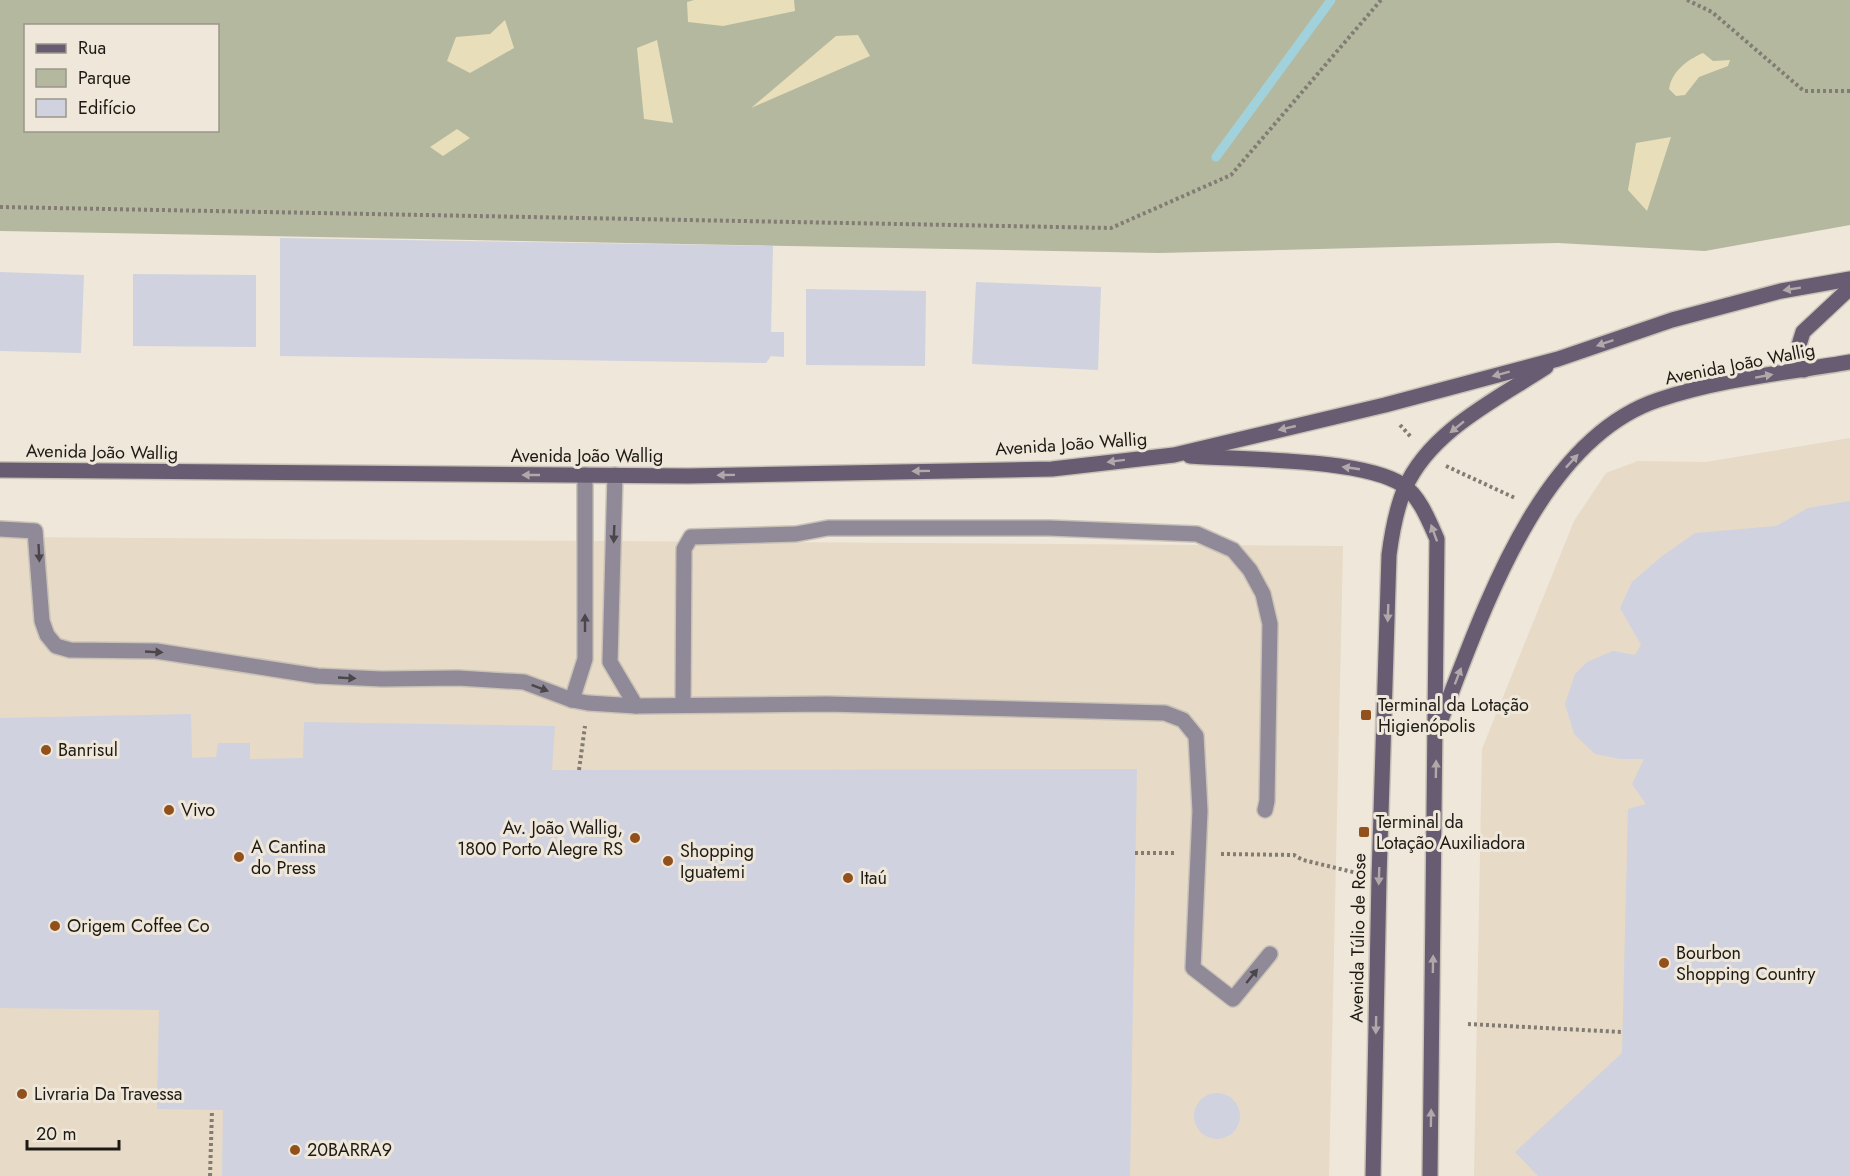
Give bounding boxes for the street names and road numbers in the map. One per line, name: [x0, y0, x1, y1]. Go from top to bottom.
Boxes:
street label: Avenida João Wallig: [1663, 337, 1817, 391]
street label: Avenida João Wallig: [994, 426, 1148, 462]
street label: Avenida João Wallig: [26, 438, 178, 466]
street label: Avenida João Wallig: [511, 443, 663, 469]
street label: Avenida Túlio de Rose: [1344, 853, 1372, 1023]

